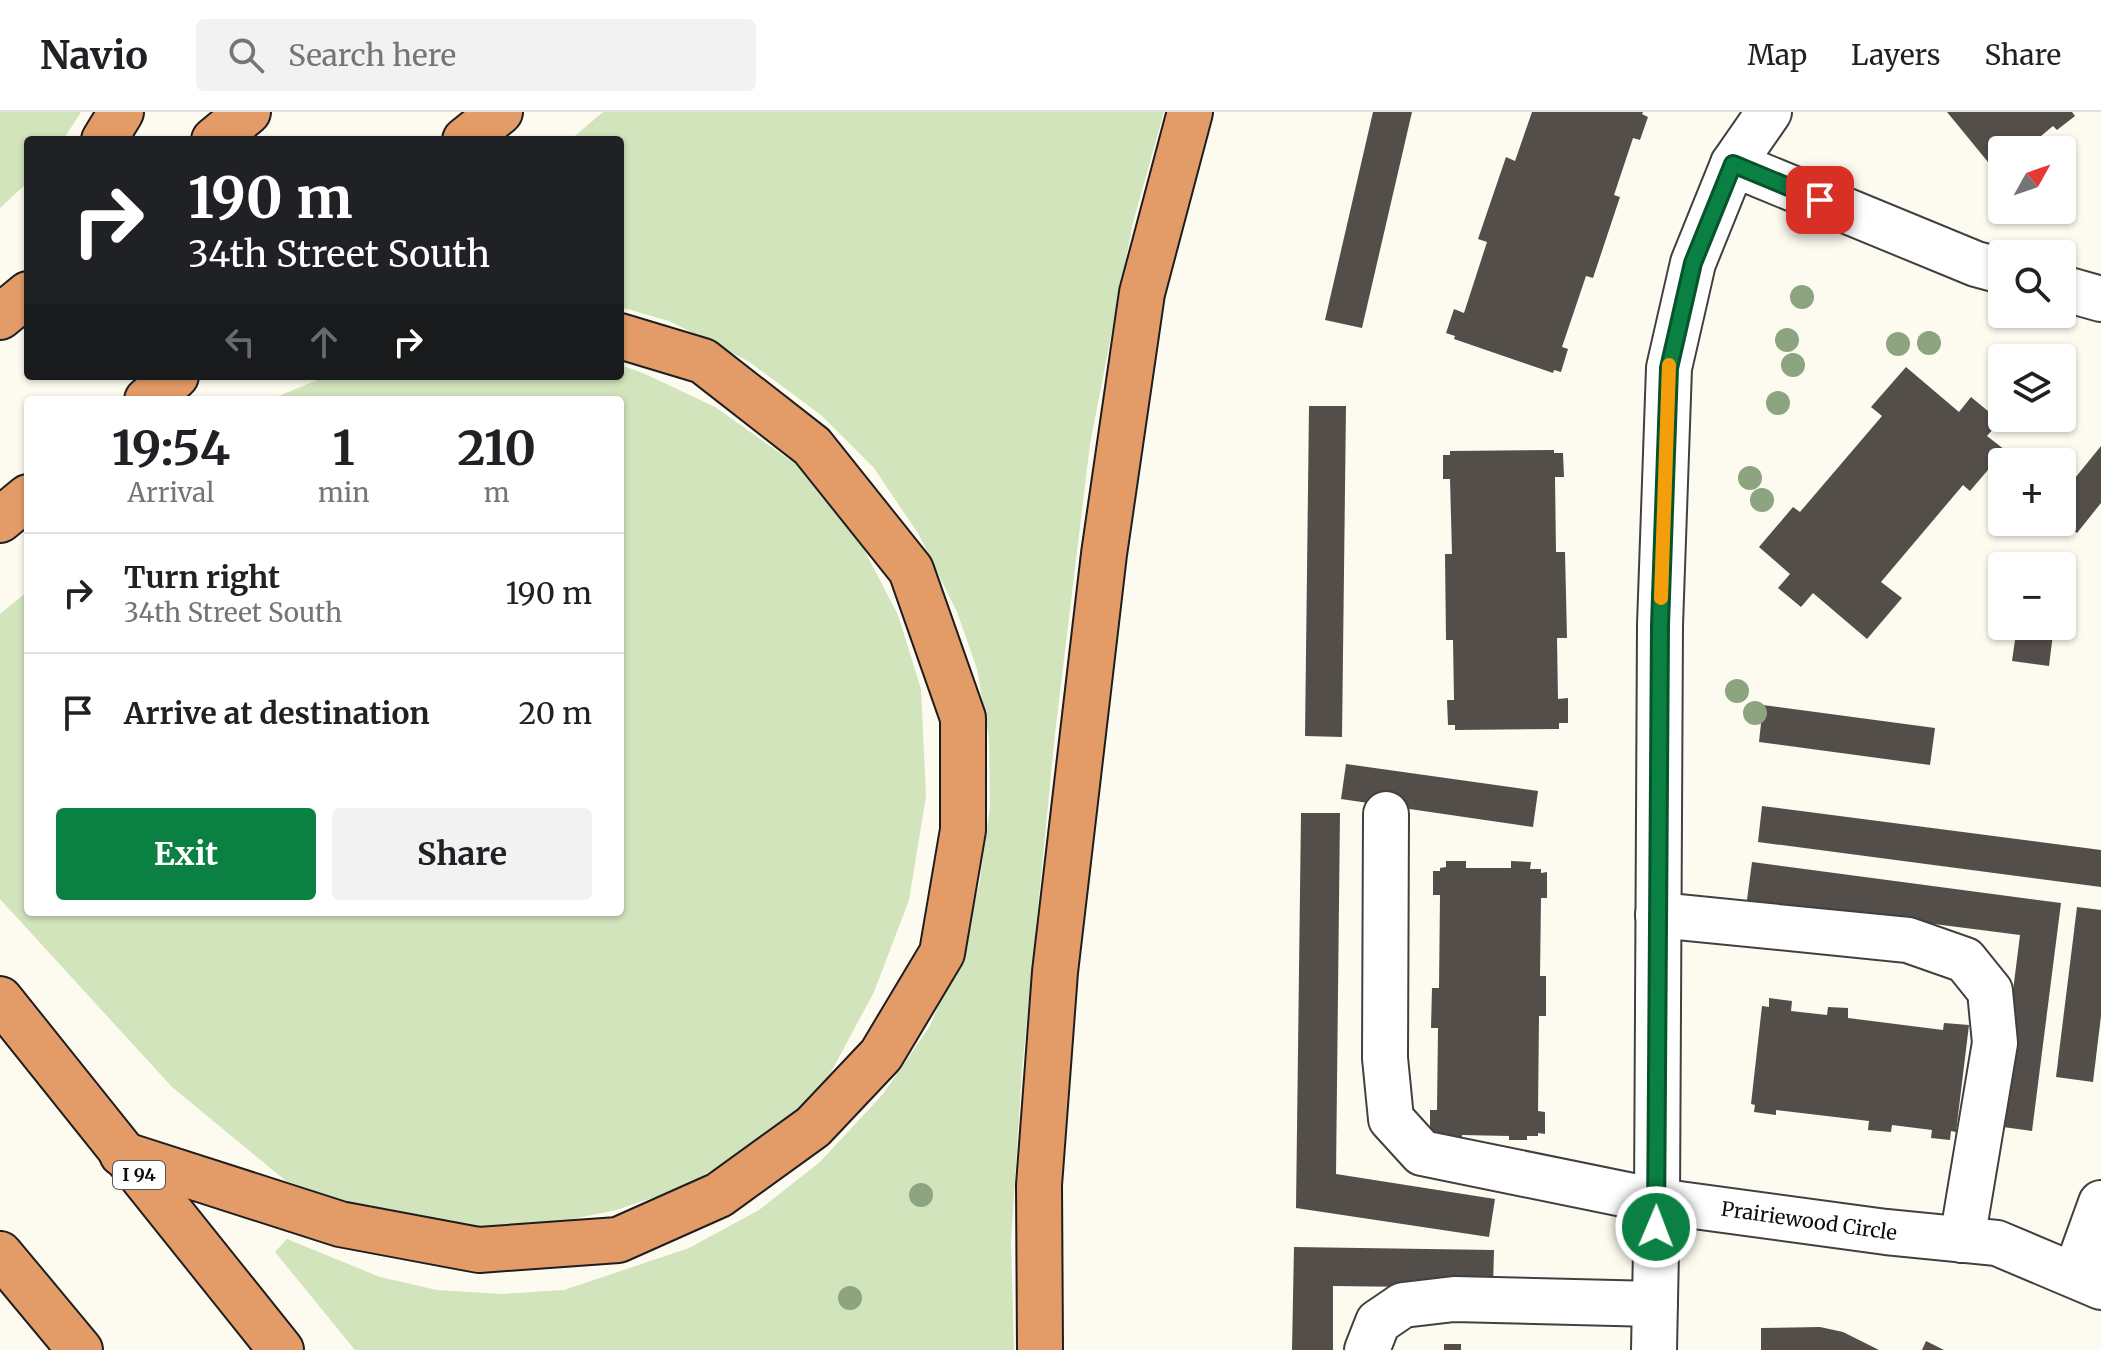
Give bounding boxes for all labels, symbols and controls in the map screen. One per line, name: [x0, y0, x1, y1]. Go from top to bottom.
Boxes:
search box: [196, 19, 756, 91]
text: Navio: [40, 32, 148, 79]
icon: search: [224, 33, 268, 77]
text: Search here: [288, 36, 456, 74]
text: Map: [1747, 37, 1807, 73]
text: Layers: [1851, 37, 1940, 73]
text: Share: [1984, 37, 2061, 73]
north arrow: [1988, 136, 2076, 224]
map controls: [1988, 136, 2076, 640]
text: 190 m: [188, 163, 353, 233]
pin: [1786, 166, 1854, 234]
icon: right: [56, 168, 160, 272]
icon: arrive: [1798, 178, 1842, 222]
text: 34th Street South: [188, 232, 490, 277]
button: search: [1988, 240, 2076, 328]
icon: left: [218, 320, 262, 364]
icon: ahead: [302, 320, 346, 364]
icon: right: [386, 320, 430, 364]
button: layers: [1988, 344, 2076, 432]
text: 19:54: [112, 418, 230, 478]
text: 1: [333, 418, 355, 478]
text: 210: [457, 418, 536, 478]
button: +: [1988, 448, 2076, 536]
text: Arrival: [128, 476, 214, 509]
text: min: [318, 476, 369, 509]
text: m: [484, 476, 510, 509]
button: −: [1988, 552, 2076, 640]
text: Turn right: [124, 558, 280, 596]
icon: right: [56, 571, 100, 615]
text: 190 m: [505, 574, 592, 612]
text: 34th Street South: [124, 596, 342, 629]
icon: arrive: [56, 691, 100, 735]
text: Arrive at destination: [124, 694, 430, 732]
text: 20 m: [519, 694, 592, 732]
button: Exit: [56, 808, 316, 900]
button: Share: [332, 808, 592, 900]
road number: I 94: [113, 1161, 165, 1189]
position arrow: [1614, 1185, 1698, 1269]
street label: Prairiewood Circle: [1720, 1196, 1899, 1245]

